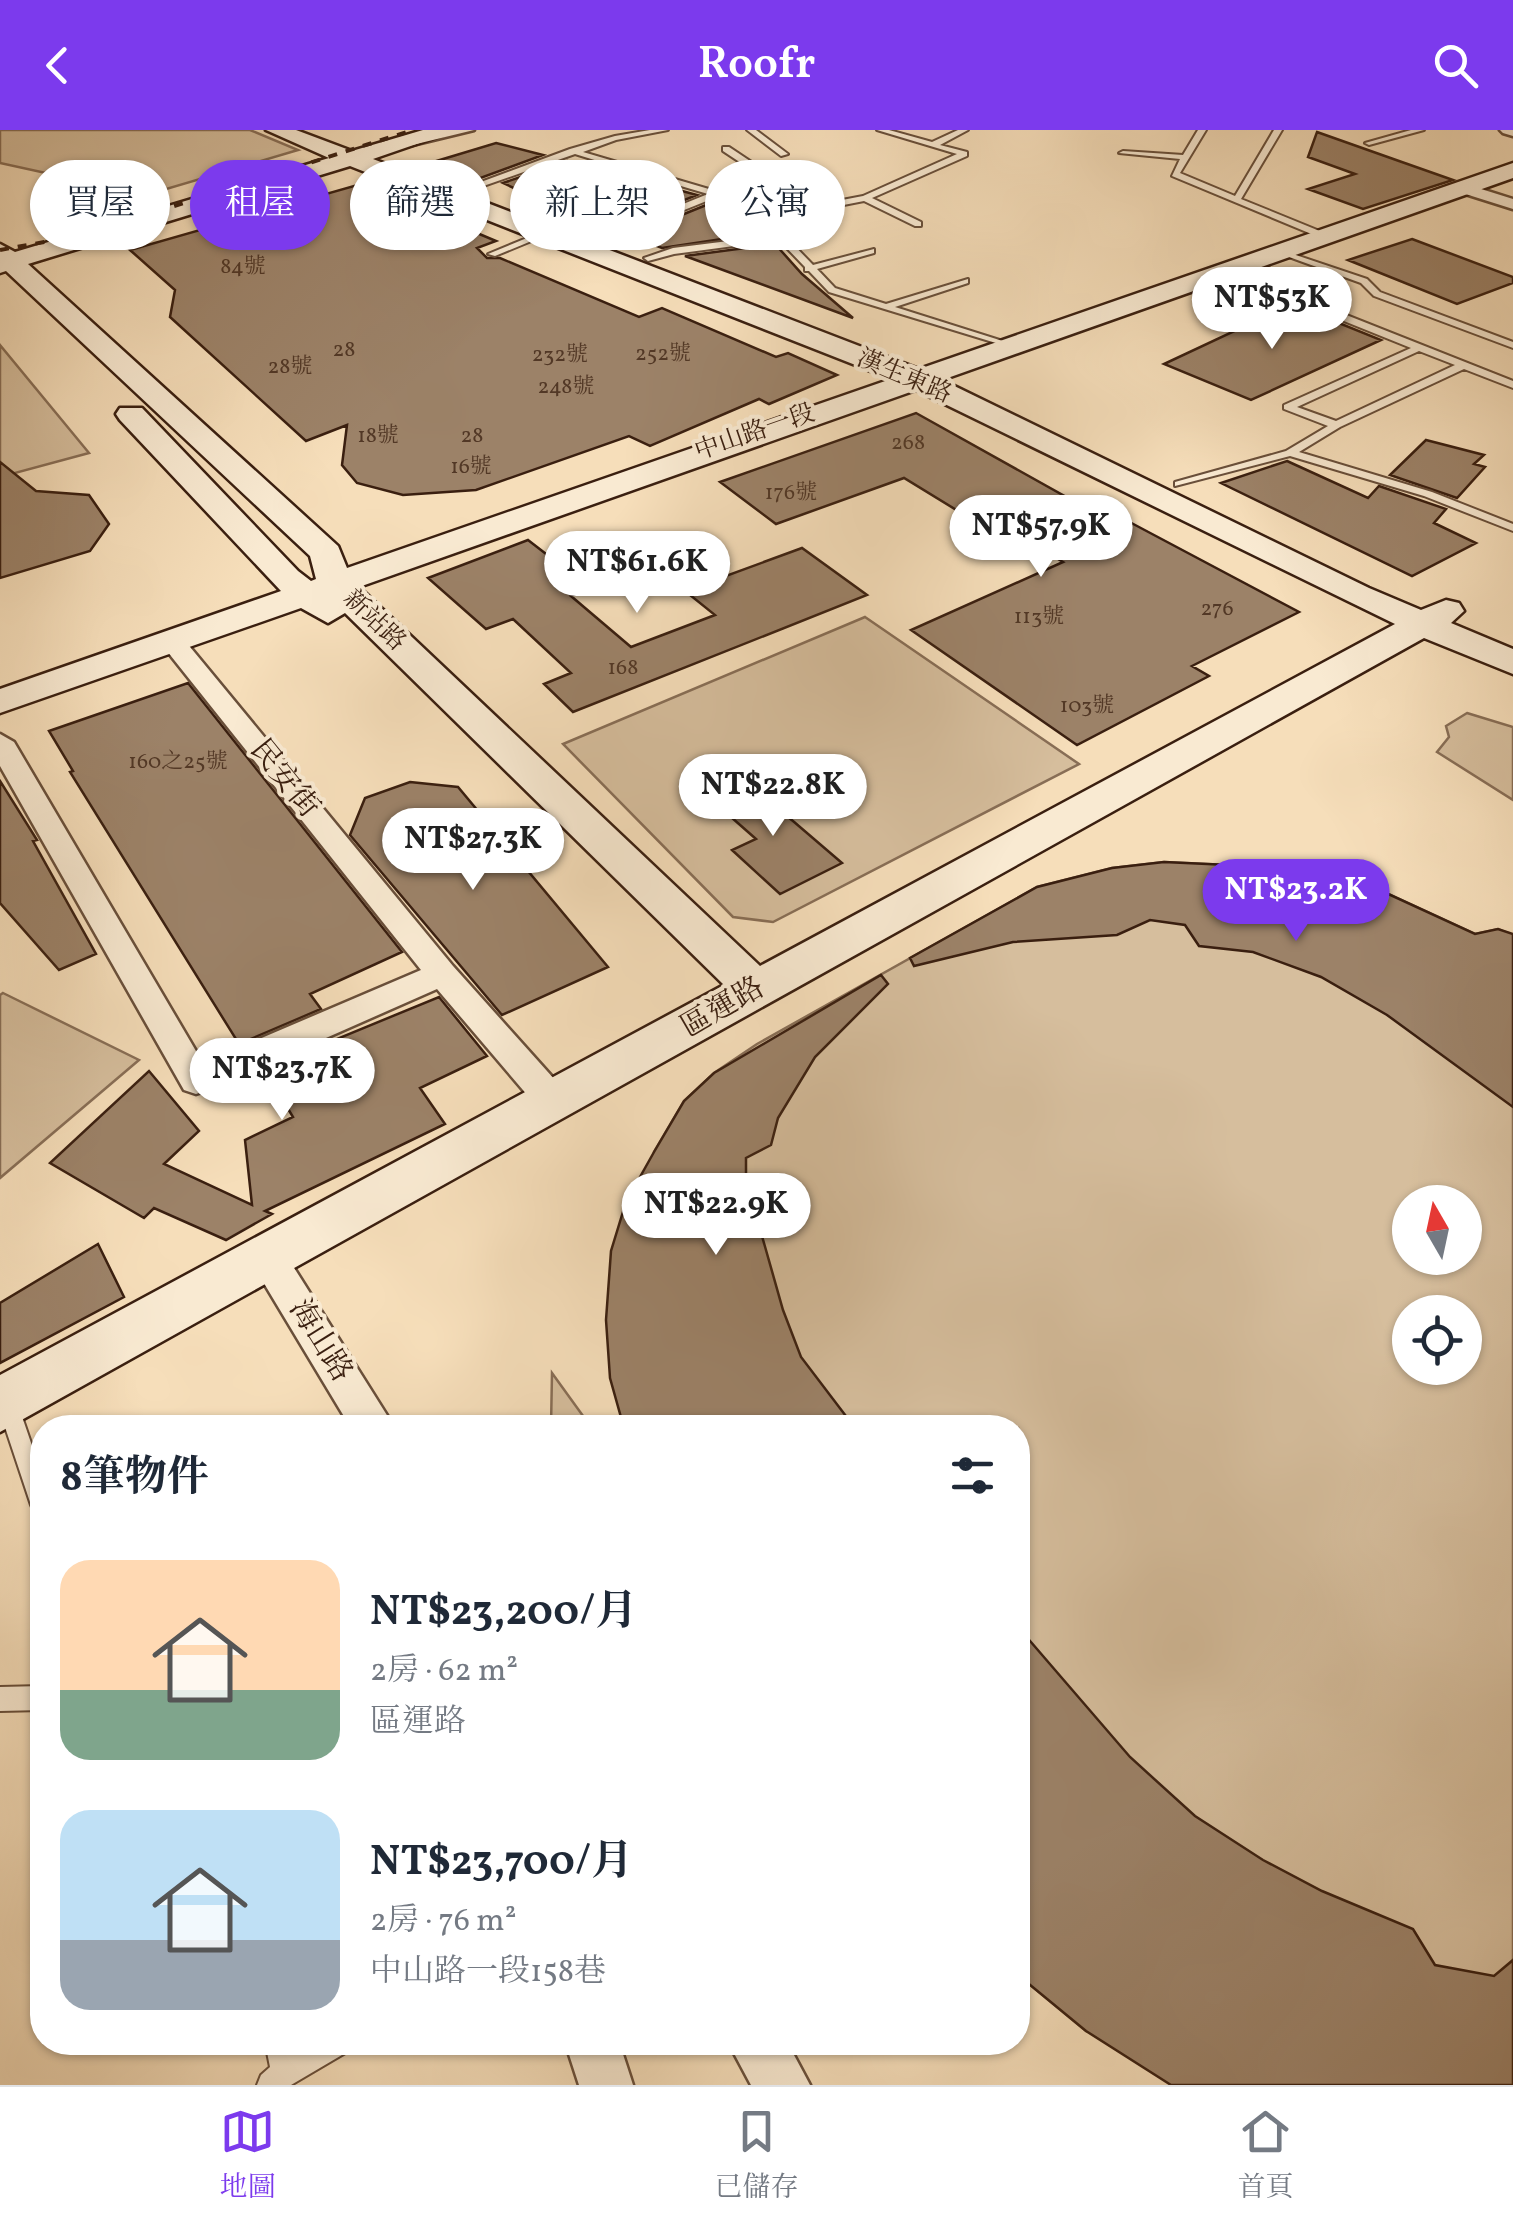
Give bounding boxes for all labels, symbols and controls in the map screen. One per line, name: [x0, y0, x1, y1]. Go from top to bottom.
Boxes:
text: Roofr: [698, 34, 815, 97]
icon: back: [30, 38, 85, 93]
icon: search: [1428, 38, 1483, 93]
chip: 買屋: [30, 160, 170, 250]
chip: 租屋: [190, 160, 330, 250]
chip: 篩選: [350, 160, 490, 250]
chip: 新上架: [510, 160, 685, 250]
chip: 公寓: [705, 160, 845, 250]
house number: 84號: [220, 252, 266, 283]
pin: NT$53K: [1191, 267, 1353, 352]
text: NT$53K: [1214, 277, 1330, 321]
house number: 28: [333, 335, 356, 366]
house number: 252號: [635, 339, 691, 370]
house number: 232號: [532, 340, 588, 371]
street label: 漢生東路: [851, 341, 957, 413]
house number: 28號: [268, 352, 313, 383]
house number: 248號: [537, 372, 595, 403]
street label: 中山路一段: [690, 396, 820, 470]
house number: 18號: [357, 421, 399, 452]
house number: 28: [461, 421, 484, 452]
house number: 268: [891, 428, 925, 459]
house number: 16號: [450, 452, 492, 483]
house number: 176號: [765, 478, 817, 509]
pin: NT$57.9K: [938, 495, 1144, 580]
text: NT$57.9K: [972, 505, 1110, 549]
pin: NT$61.6K: [534, 531, 740, 616]
text: NT$61.6K: [566, 541, 708, 585]
street label: 新站路: [335, 582, 413, 660]
house number: 276: [1200, 594, 1234, 625]
house number: 113號: [1014, 602, 1064, 633]
house number: 168: [608, 653, 638, 684]
house number: 103號: [1060, 691, 1114, 722]
street label: 民安街: [239, 731, 329, 827]
house number: 160之25號: [128, 747, 228, 778]
pin: NT$22.8K: [670, 754, 876, 839]
text: NT$22.8K: [701, 764, 845, 808]
pin: NT$27.3K: [370, 808, 576, 893]
text: NT$27.3K: [404, 818, 542, 862]
pin: NT$23.2K: [1193, 859, 1399, 944]
text: NT$23.2K: [1225, 869, 1367, 913]
street label: 區運路: [674, 967, 772, 1049]
pin: NT$23.7K: [179, 1038, 385, 1123]
text: NT$23.7K: [212, 1048, 352, 1092]
pin: NT$22.9K: [613, 1173, 819, 1258]
text: NT$22.9K: [644, 1183, 788, 1227]
north arrow: [1392, 1185, 1482, 1275]
map controls: [1392, 1185, 1482, 1385]
street label: 海山路: [278, 1292, 362, 1390]
button: locate: [1392, 1295, 1482, 1385]
icon: filters: [945, 1448, 1000, 1503]
text: 8筆物件: [60, 1450, 209, 1509]
text: NT$23,200/月: [370, 1584, 637, 1643]
icon: home: [140, 1600, 260, 1720]
text: 2房 · 62 m²: [370, 1650, 518, 1694]
text: 區運路: [370, 1701, 466, 1745]
text: NT$23,700/月: [370, 1834, 633, 1893]
icon: home: [140, 1850, 260, 1970]
text: 2房 · 76 m²: [370, 1900, 517, 1944]
text: 中山路一段158巷: [370, 1951, 606, 1995]
tab: 地圖: [219, 2104, 276, 2208]
tab: 已儲存: [714, 2104, 799, 2208]
tab: 首頁: [1237, 2104, 1294, 2208]

